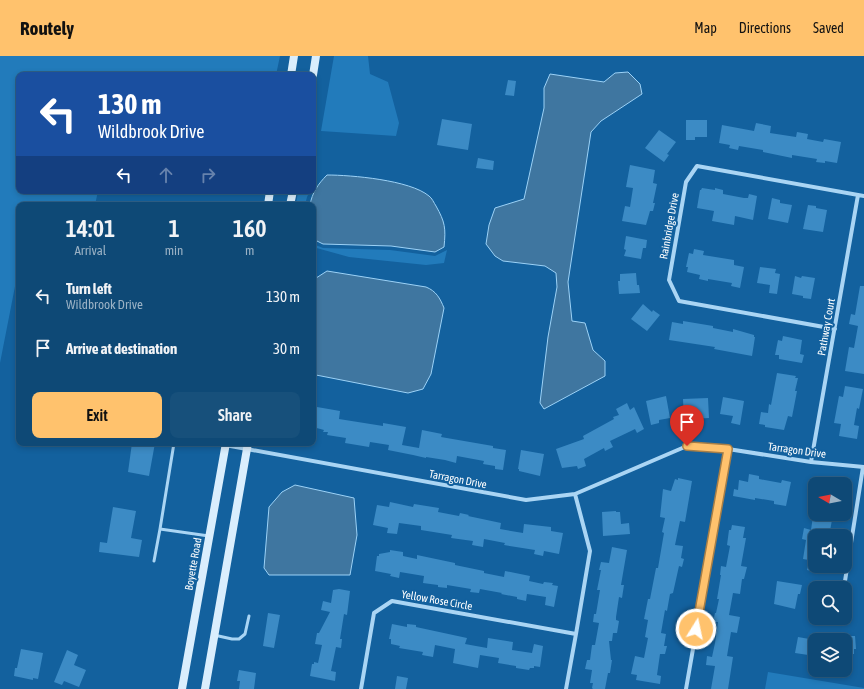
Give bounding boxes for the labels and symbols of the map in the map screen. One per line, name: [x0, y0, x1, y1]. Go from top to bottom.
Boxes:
street label: Rainbridge Drive: [657, 192, 681, 260]
street label: Pathway Court: [815, 297, 837, 357]
pin: [670, 405, 704, 446]
street label: Tarragon Drive: [767, 440, 827, 460]
street label: Tarragon Drive: [428, 468, 488, 490]
north arrow: [808, 477, 852, 521]
street label: Boyette Road: [182, 537, 204, 591]
street label: Yellow Rose Circle: [401, 588, 473, 612]
position arrow: [675, 608, 717, 650]

